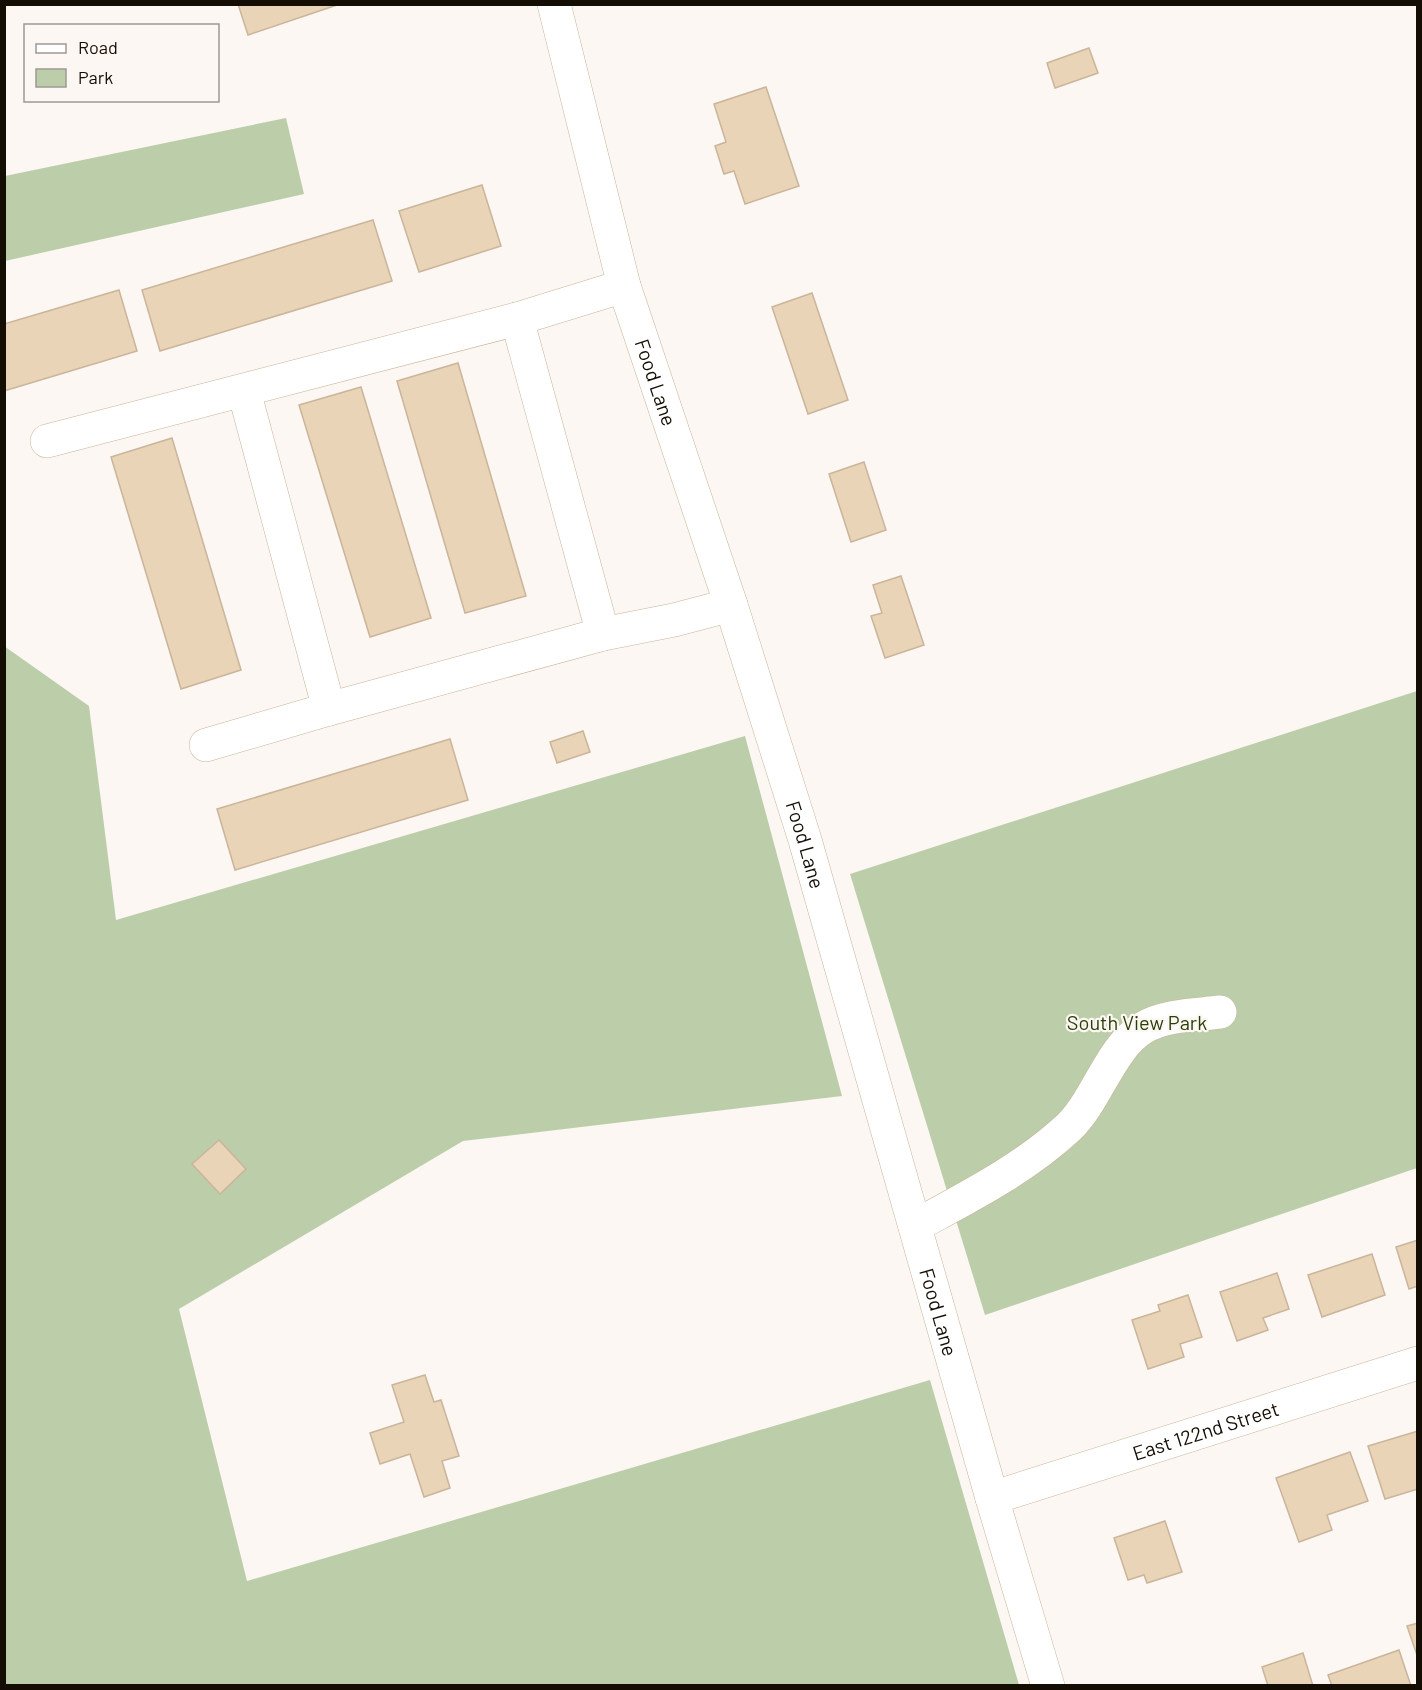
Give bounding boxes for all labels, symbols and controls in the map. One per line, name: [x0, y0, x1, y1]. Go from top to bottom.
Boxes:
legend: [24, 24, 219, 102]
text: Road: [78, 36, 118, 58]
text: Park: [78, 66, 113, 88]
street label: Food Lane: [631, 336, 682, 429]
street label: Food Lane: [781, 798, 830, 891]
park label: South View Park: [1067, 1010, 1207, 1034]
street label: Food Lane: [915, 1265, 963, 1359]
street label: East 122nd Street: [1130, 1396, 1282, 1465]

